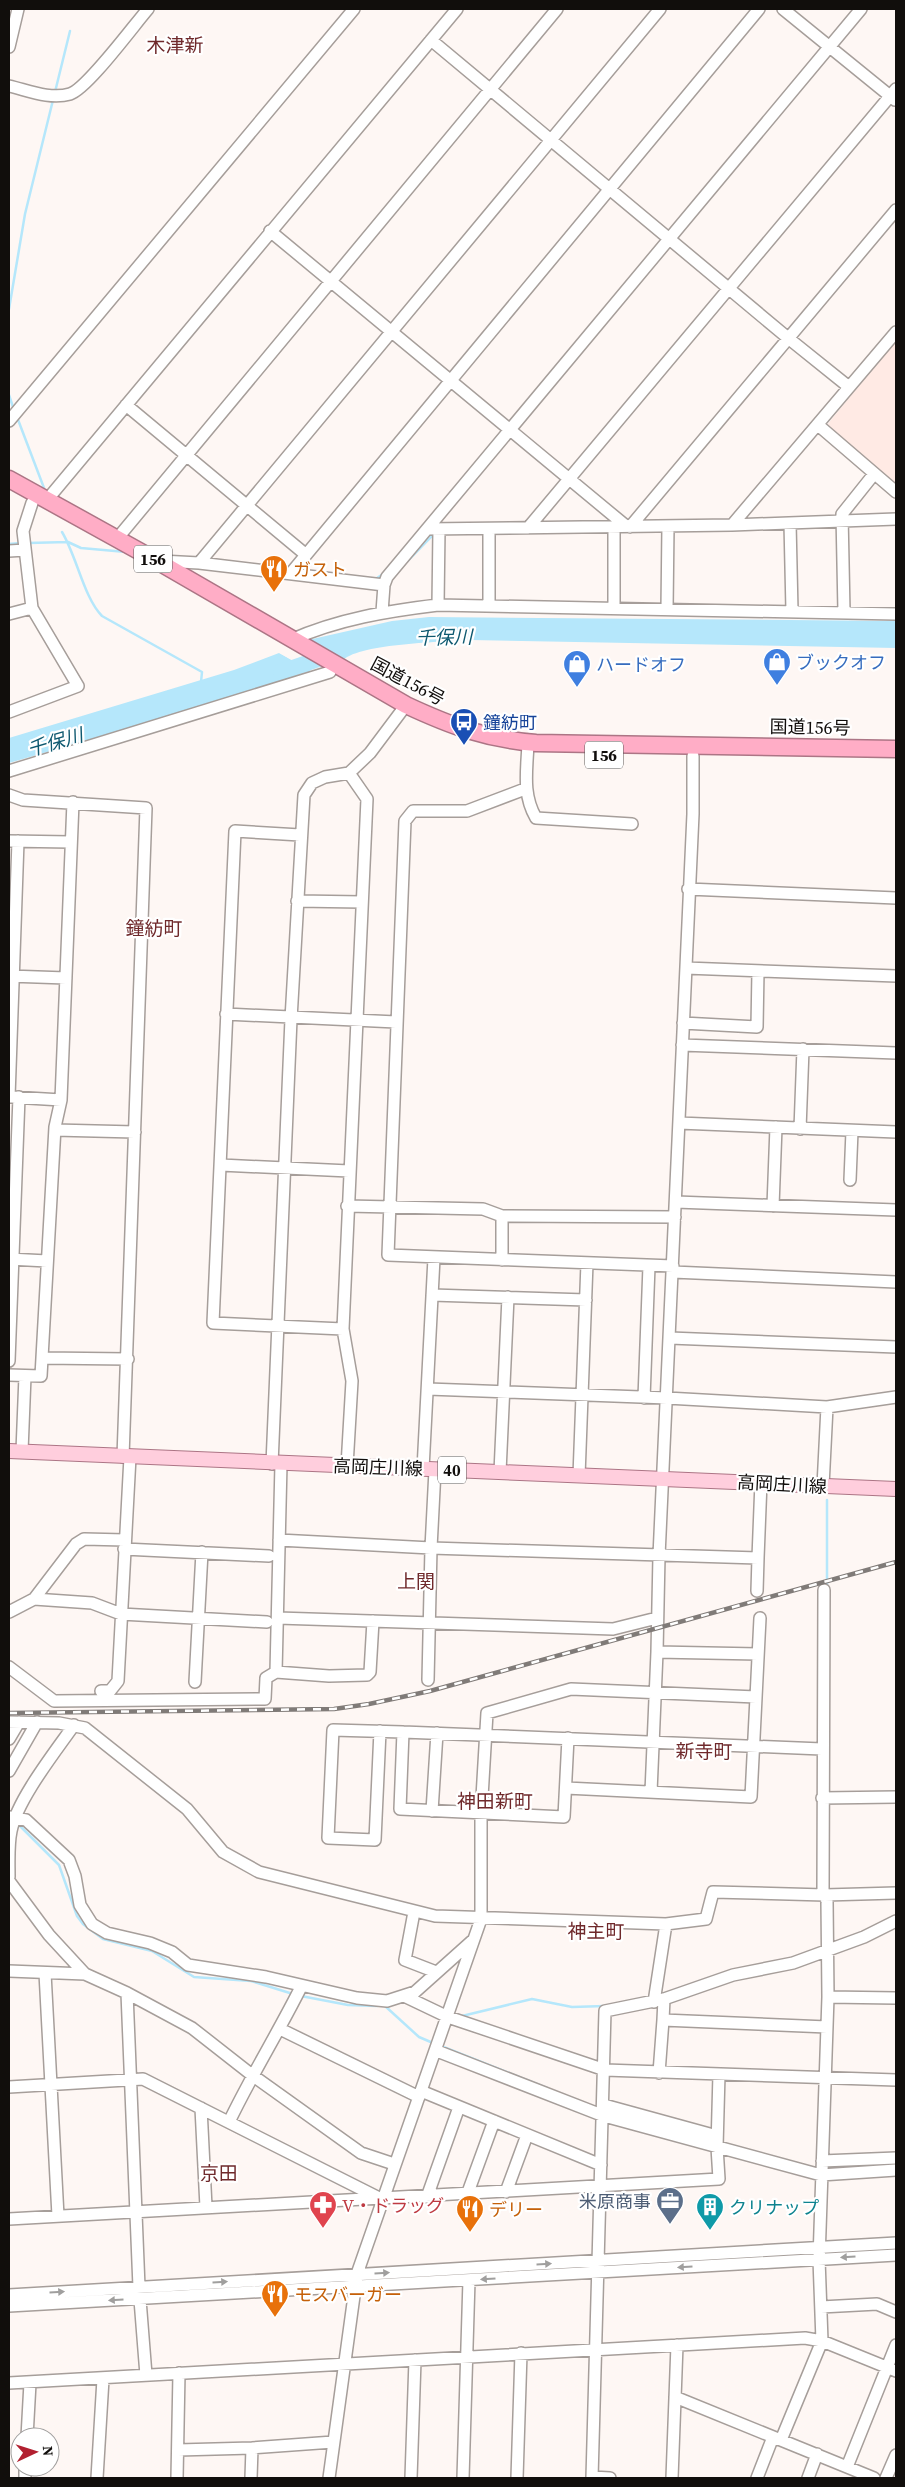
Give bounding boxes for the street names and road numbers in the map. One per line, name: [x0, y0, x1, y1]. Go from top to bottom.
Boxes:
road number: 156: [134, 546, 172, 572]
street label: 国道156号: [366, 651, 450, 711]
street label: 国道156号: [769, 714, 851, 740]
road number: 156: [585, 742, 623, 768]
street label: 高岡庄川線: [333, 1453, 423, 1481]
road number: 40: [438, 1456, 466, 1484]
street label: 高岡庄川線: [736, 1469, 828, 1499]

